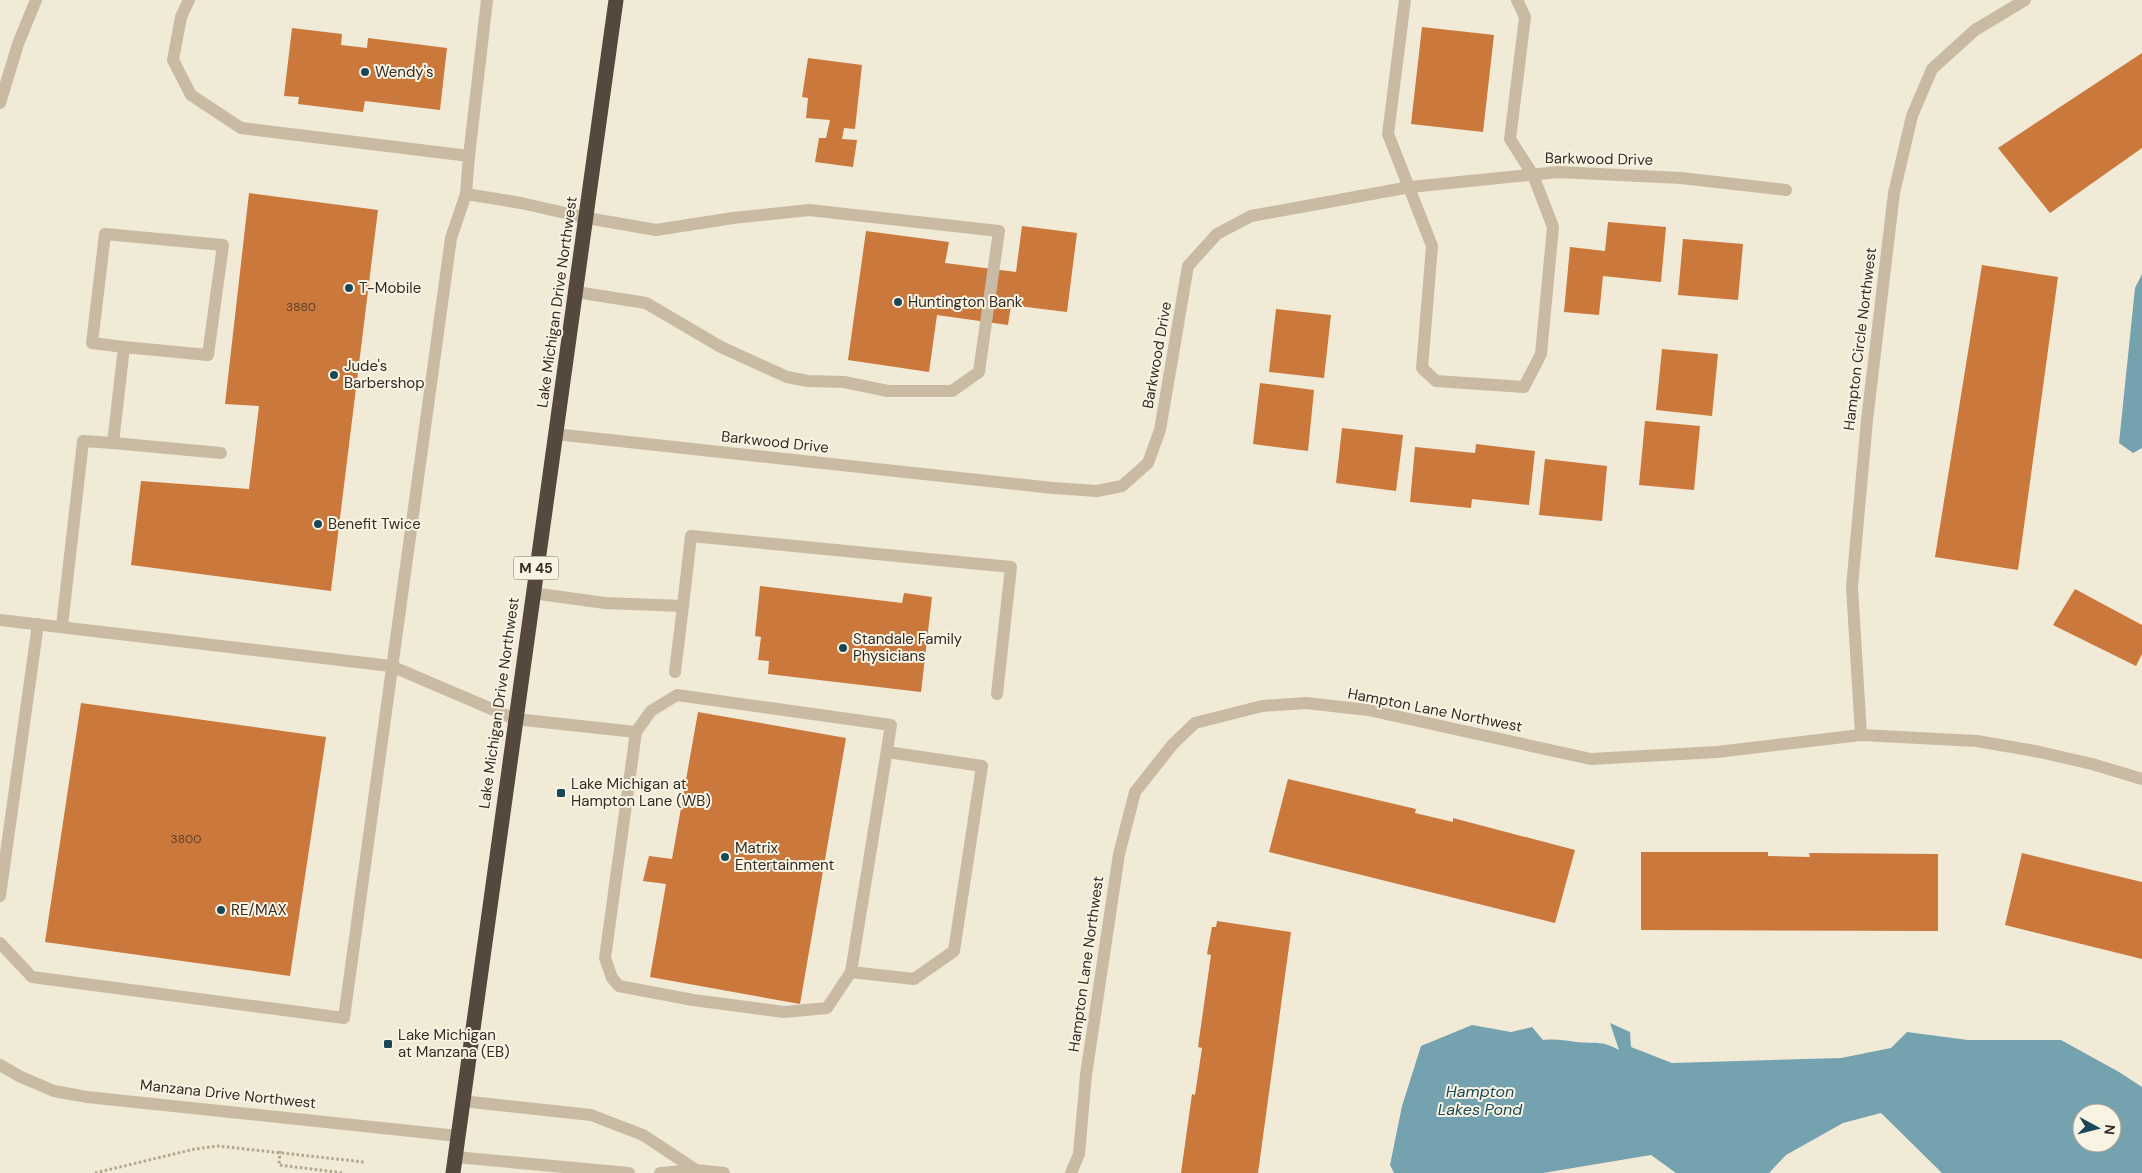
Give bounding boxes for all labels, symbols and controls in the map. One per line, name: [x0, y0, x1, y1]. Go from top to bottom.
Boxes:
place label: Wendy's: [375, 62, 434, 82]
marker: Wendy's: [359, 66, 371, 78]
street label: Barkwood Drive: [1545, 148, 1653, 170]
street label: Lake Michigan Drive Northwest: [532, 195, 582, 409]
street label: Hampton Circle Northwest: [1839, 246, 1881, 432]
place label: T-Mobile: [359, 278, 421, 298]
marker: T-Mobile: [343, 282, 355, 294]
place label: Huntington Bank: [908, 292, 1023, 312]
marker: Huntington Bank: [892, 296, 904, 308]
house number: 3880: [286, 299, 316, 315]
street label: Barkwood Drive: [1138, 300, 1176, 410]
place label: Jude's Barbershop: [344, 356, 425, 393]
marker: Jude's Barbershop: [328, 369, 340, 381]
street label: Barkwood Drive: [720, 426, 830, 458]
place label: Benefit Twice: [328, 514, 421, 534]
marker: Benefit Twice: [312, 518, 324, 530]
road number: M 45: [514, 556, 558, 580]
street label: Lake Michigan Drive Northwest: [474, 596, 524, 810]
place label: Standale Family Physicians: [853, 629, 963, 666]
marker: Standale Family Physicians: [837, 642, 849, 654]
street label: Hampton Lane Northwest: [1346, 683, 1524, 737]
place label: Lake Michigan at Hampton Lane (WB): [571, 774, 711, 811]
marker: Lake Michigan at Hampton Lane (WB): [555, 787, 567, 799]
house number: 3800: [171, 831, 201, 847]
place label: Matrix Entertainment: [735, 838, 835, 875]
marker: Matrix Entertainment: [719, 851, 731, 863]
street label: Hampton Lane Northwest: [1064, 875, 1108, 1053]
place label: RE/MAX: [231, 900, 287, 920]
marker: RE/MAX: [215, 904, 227, 916]
place label: Lake Michigan at Manzana (EB): [398, 1025, 510, 1062]
marker: Lake Michigan at Manzana (EB): [382, 1038, 394, 1050]
street label: Manzana Drive Northwest: [139, 1075, 317, 1113]
water label: Hampton Lakes Pond: [1438, 1081, 1523, 1120]
north arrow: [2072, 1103, 2122, 1153]
text: N: [2100, 1123, 2119, 1136]

